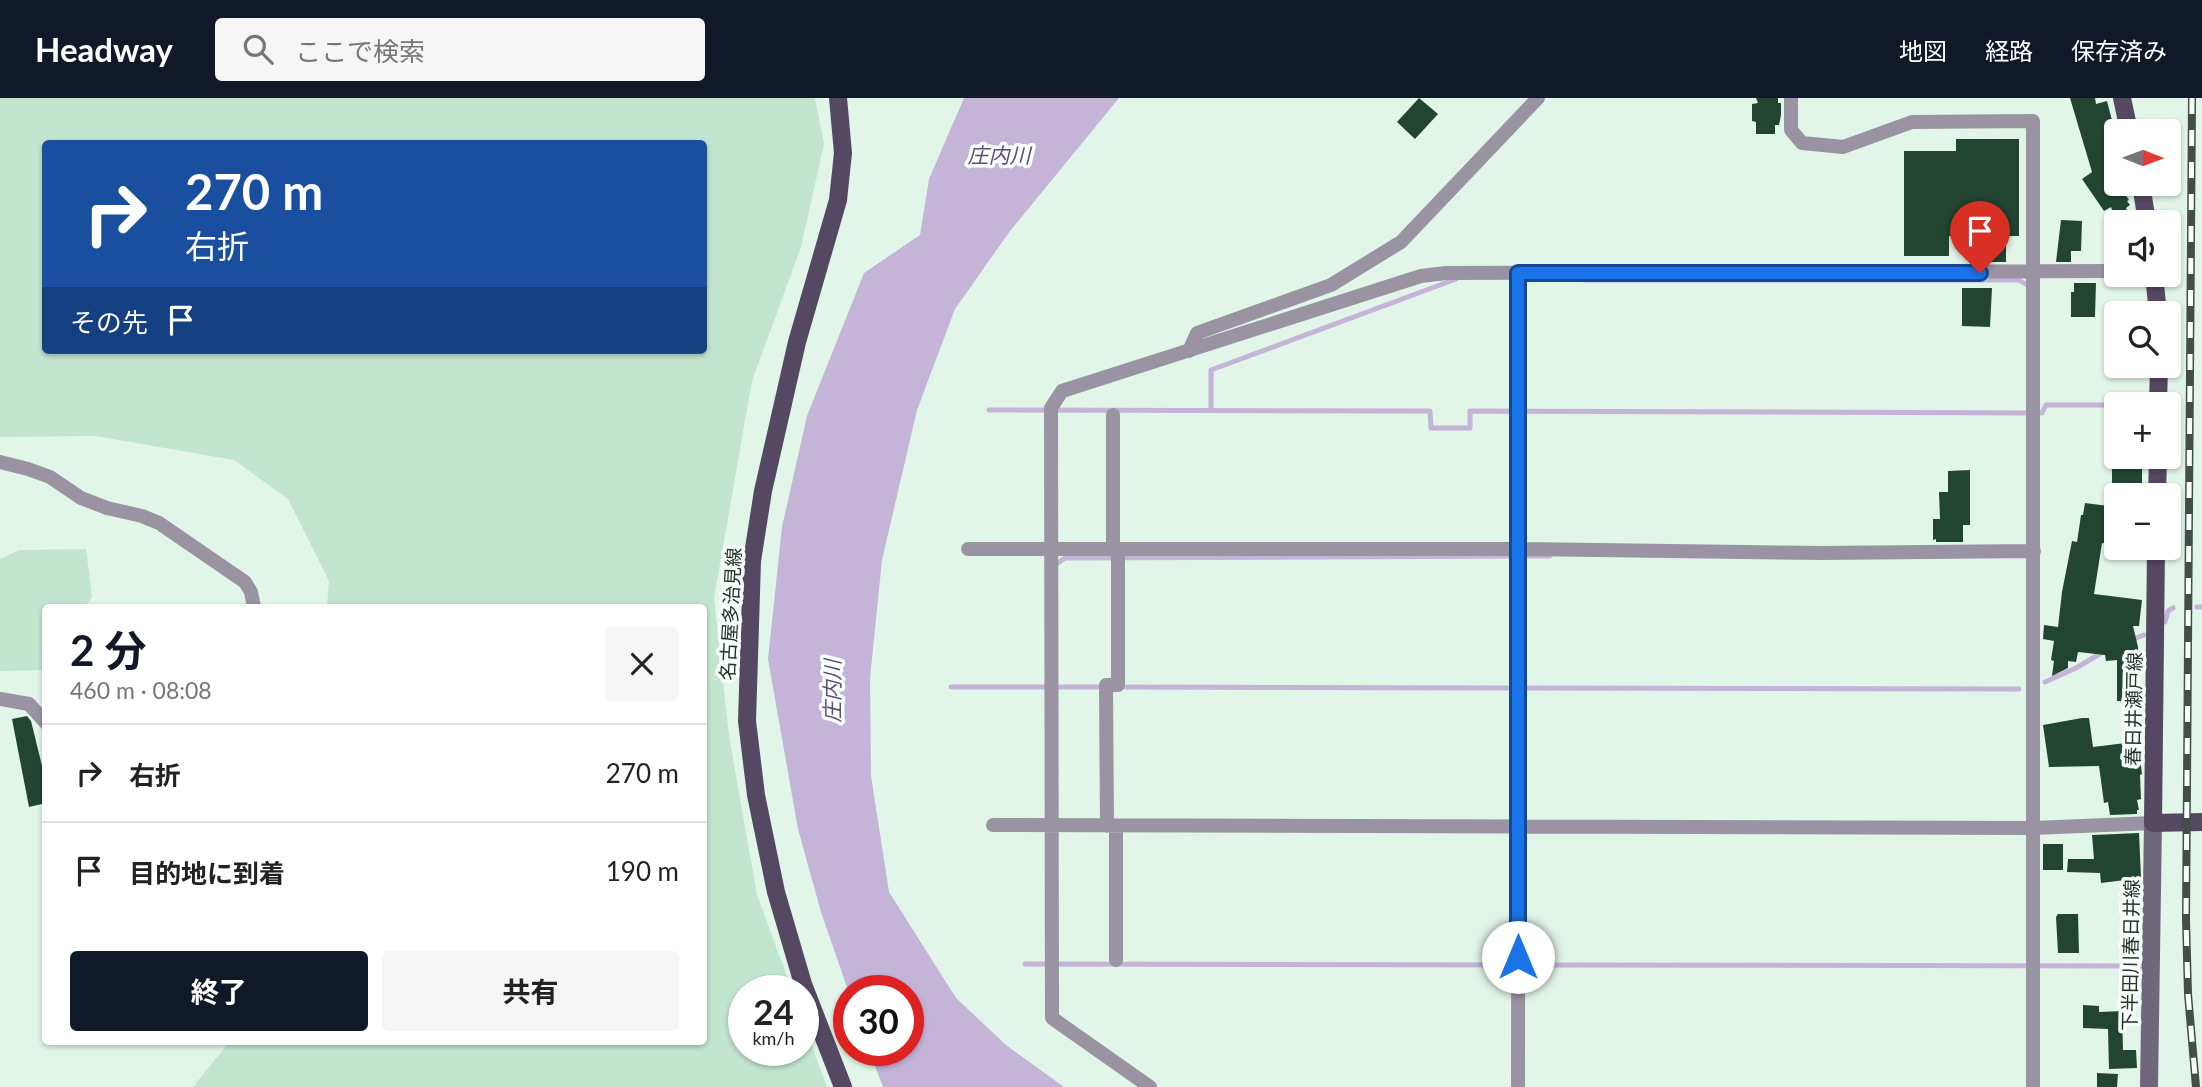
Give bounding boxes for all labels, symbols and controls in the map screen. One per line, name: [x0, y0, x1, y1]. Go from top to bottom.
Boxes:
search box: [215, 18, 705, 81]
text: Headway: [35, 29, 173, 69]
icon: search: [239, 30, 277, 68]
text: ここで検索: [295, 35, 425, 67]
text: 地図: [1899, 36, 1947, 65]
text: 経路: [1985, 36, 2033, 65]
text: 保存済み: [2071, 36, 2167, 65]
north arrow: [2104, 119, 2180, 196]
map controls: [2104, 119, 2181, 560]
water label: 庄内川: [968, 142, 1032, 167]
text: 270 m: [185, 162, 323, 220]
icon: right: [70, 168, 161, 259]
pin: [1950, 201, 2010, 273]
button: sound: [2104, 210, 2181, 287]
icon: arrive: [1961, 212, 1999, 250]
text: 右折: [185, 226, 249, 265]
icon: arrive: [162, 301, 200, 339]
button: search: [2104, 301, 2181, 378]
text: その先: [70, 306, 148, 338]
button: +: [2104, 392, 2181, 469]
button: −: [2104, 483, 2181, 560]
street label: 名古屋多治見線: [715, 547, 745, 681]
text: 2 分: [70, 625, 147, 675]
button: close: [605, 627, 679, 701]
street label: 春日井瀬戸線: [2121, 652, 2145, 766]
water label: 庄内川: [819, 658, 844, 723]
text: 460 m · 08:08: [70, 676, 212, 704]
icon: right: [70, 754, 108, 792]
text: 270 m: [606, 757, 679, 789]
text: 右折: [129, 759, 181, 791]
icon: arrive: [70, 852, 108, 890]
text: 190 m: [606, 855, 679, 887]
text: 目的地に到着: [129, 857, 285, 889]
street label: 下半田川春日井線: [2117, 879, 2143, 1031]
position arrow: [1481, 920, 1555, 994]
button: 終了: [70, 951, 368, 1031]
button: 共有: [382, 951, 679, 1031]
speed limit sign: 30: [833, 975, 924, 1066]
text: 24: [753, 990, 794, 1032]
text: km/h: [752, 1027, 795, 1049]

